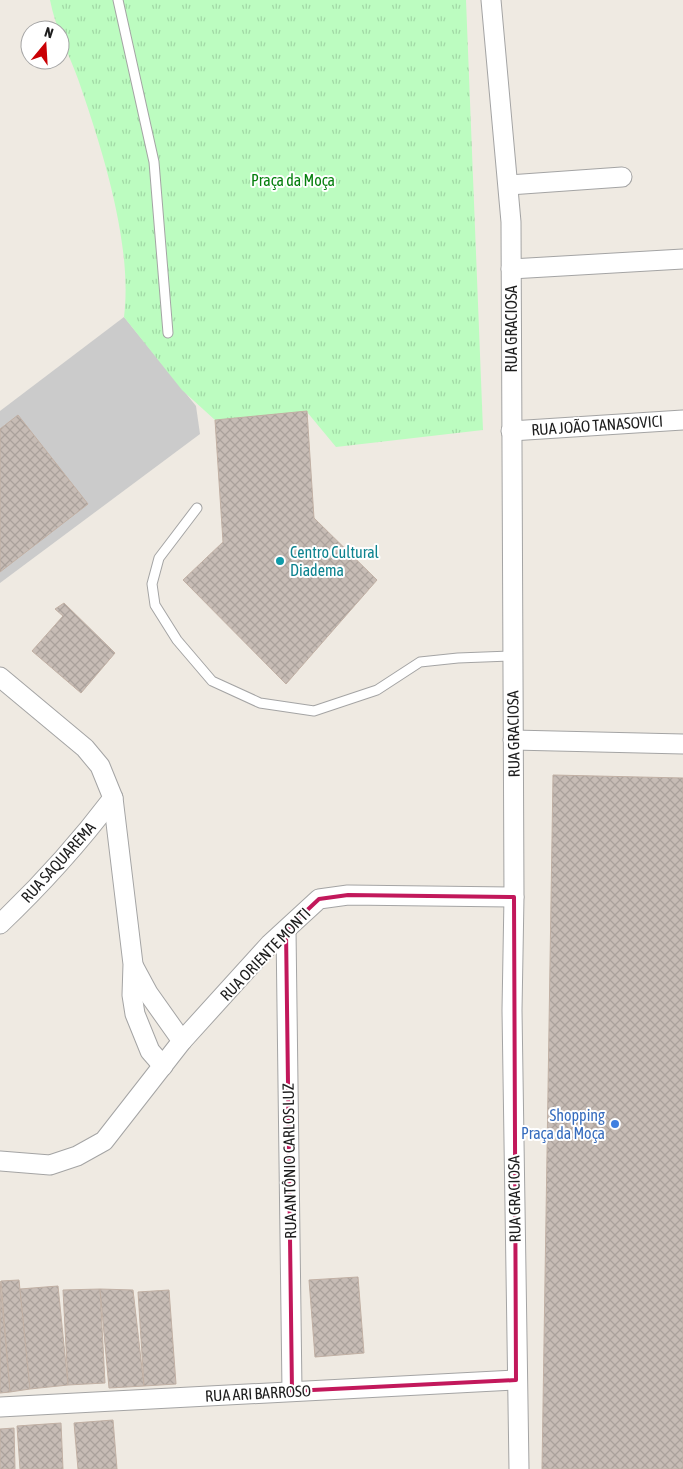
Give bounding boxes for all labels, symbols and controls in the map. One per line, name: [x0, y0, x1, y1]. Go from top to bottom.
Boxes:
north arrow: [20, 20, 70, 70]
text: N: [43, 24, 55, 42]
park label: Praça da Moça: [251, 171, 335, 190]
street label: RUA GRACIOSA: [502, 285, 520, 372]
street label: RUA JOÃO TANASOVICI: [531, 411, 663, 439]
place label: Centro Cultural Diadema: [290, 543, 380, 579]
marker: Centro Cultural Diadema: [274, 555, 286, 567]
street label: RUA GRACIOSA: [503, 690, 523, 778]
street label: RUA SAQUAREMA: [17, 818, 99, 906]
street label: RUA ORIENTE MONTI: [216, 904, 314, 1004]
street label: RUA ANTÔNIO CARLOS LUZ: [279, 1083, 299, 1239]
place label: Shopping Praça da Moça: [521, 1106, 605, 1143]
marker: Shopping Praça da Moça: [609, 1118, 621, 1130]
street label: RUA GRACIOSA: [504, 1155, 524, 1243]
street label: RUA ARI BARROSO: [204, 1381, 312, 1405]

